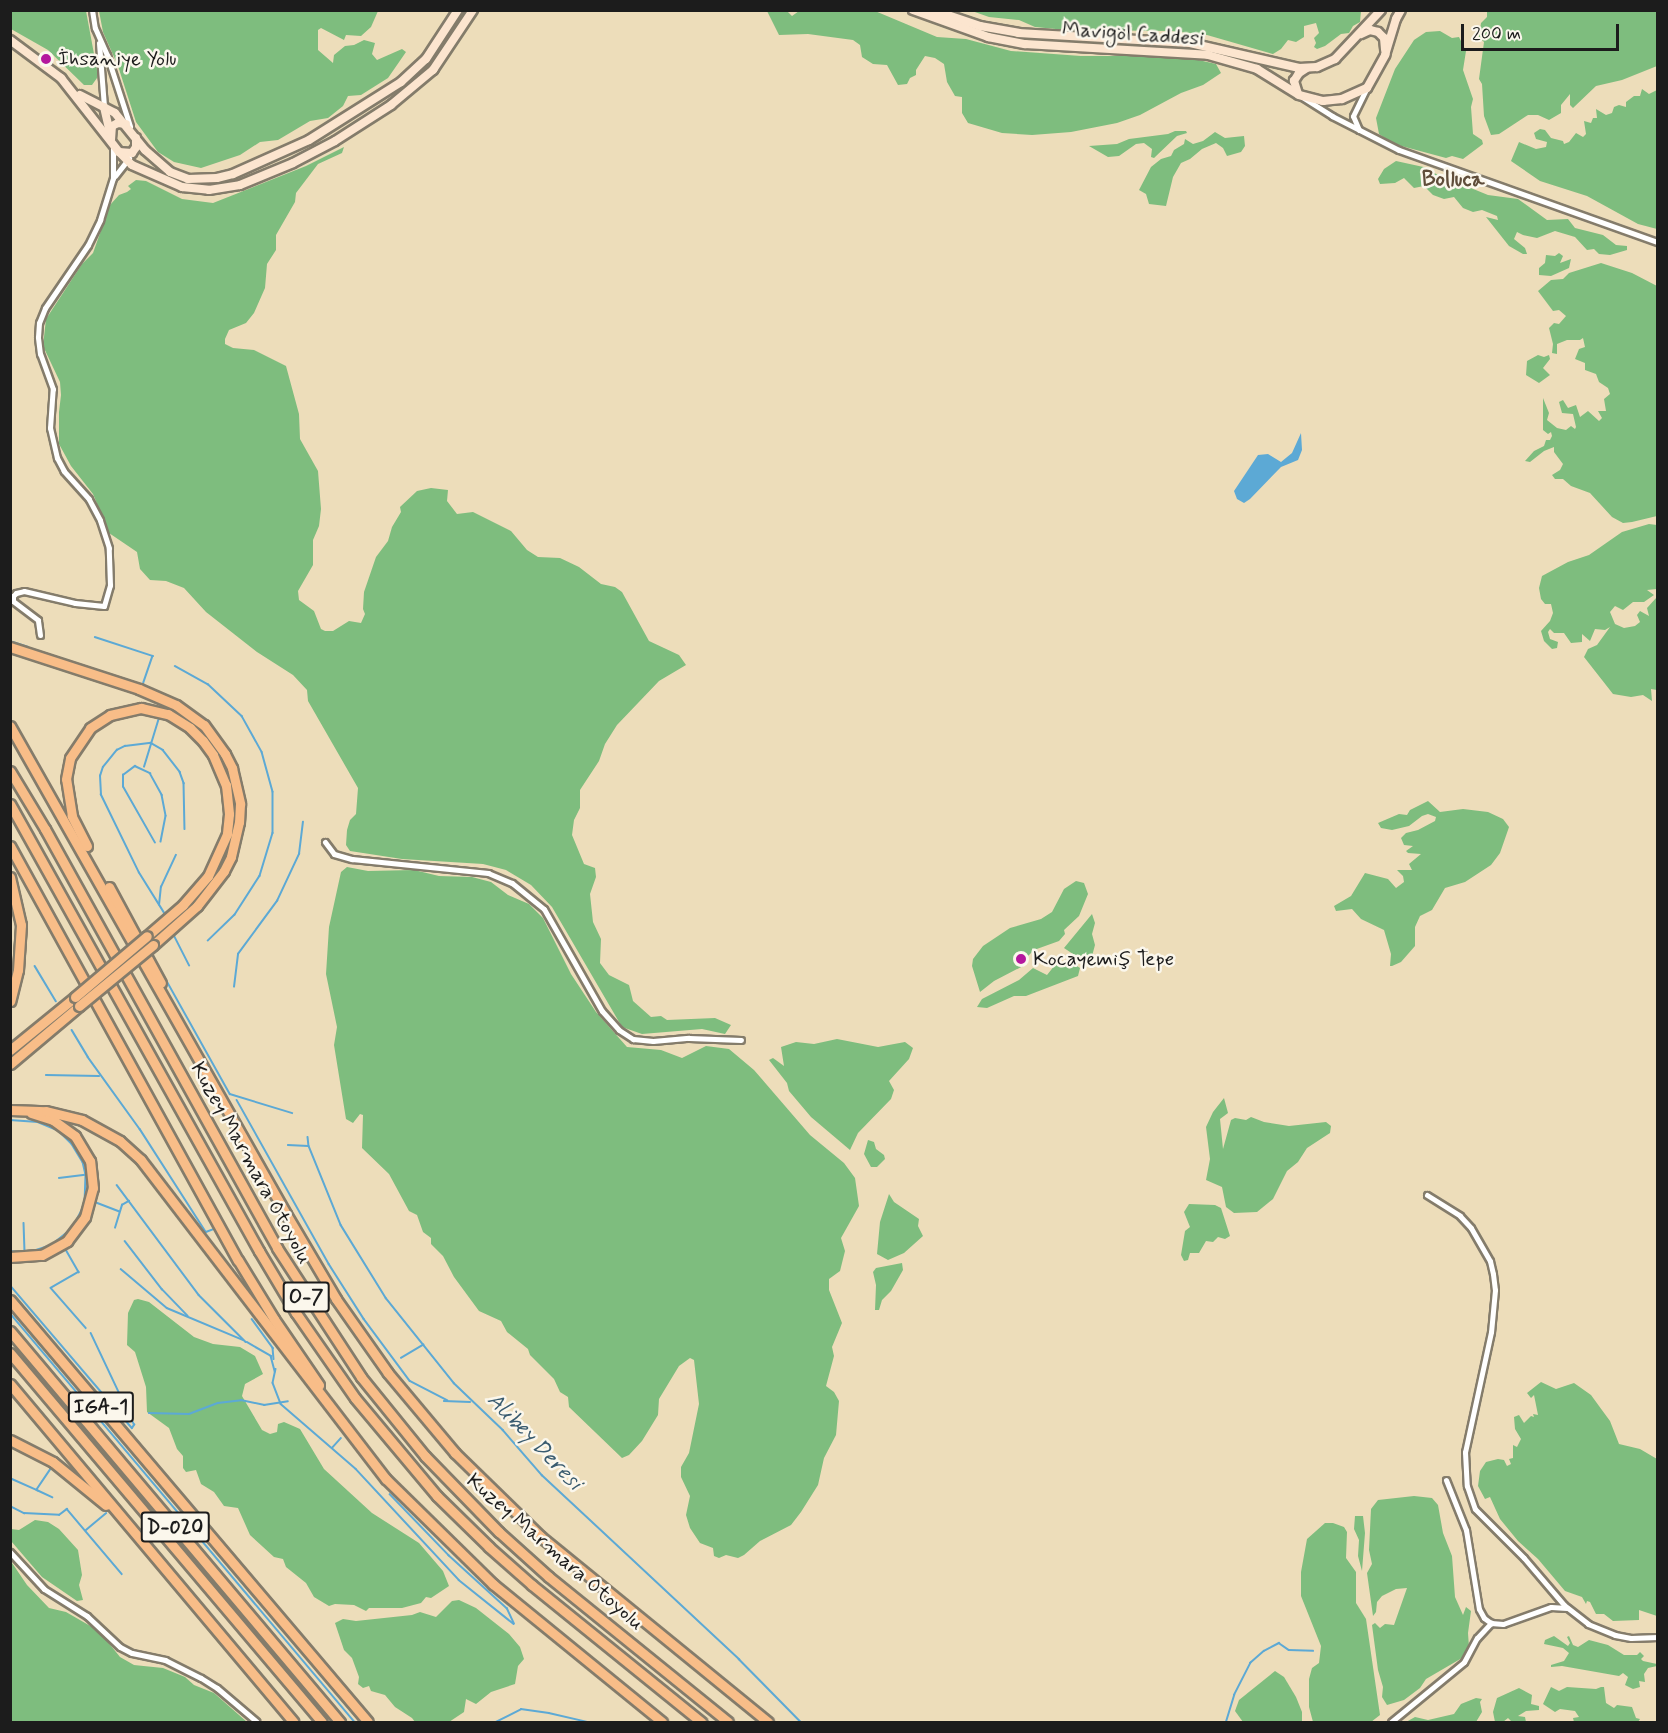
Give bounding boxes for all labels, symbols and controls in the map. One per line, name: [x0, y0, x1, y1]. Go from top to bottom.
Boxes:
scale bar: [1464, 12, 1622, 50]
street label: Mavigöl Caddesi: [1059, 16, 1207, 52]
text: 200 m: [1472, 22, 1521, 46]
place label: İhsaniye Yolu: [58, 46, 180, 72]
marker: İhsaniye Yolu: [39, 52, 53, 66]
district label: Bolluca: [1422, 168, 1484, 194]
place label: Kocayemiş Tepe: [1033, 946, 1174, 972]
marker: Kocayemiş Tepe: [1014, 952, 1028, 966]
street label: Kuzey Marmara Otoyolu: [186, 1059, 316, 1267]
road number: O-7: [282, 1280, 330, 1314]
water label: Alibey Deresi: [482, 1389, 586, 1495]
road number: IGA-1: [66, 1390, 136, 1424]
street label: Kuzey Marmara Otoyolu: [462, 1469, 648, 1635]
road number: D-020: [140, 1510, 210, 1544]

